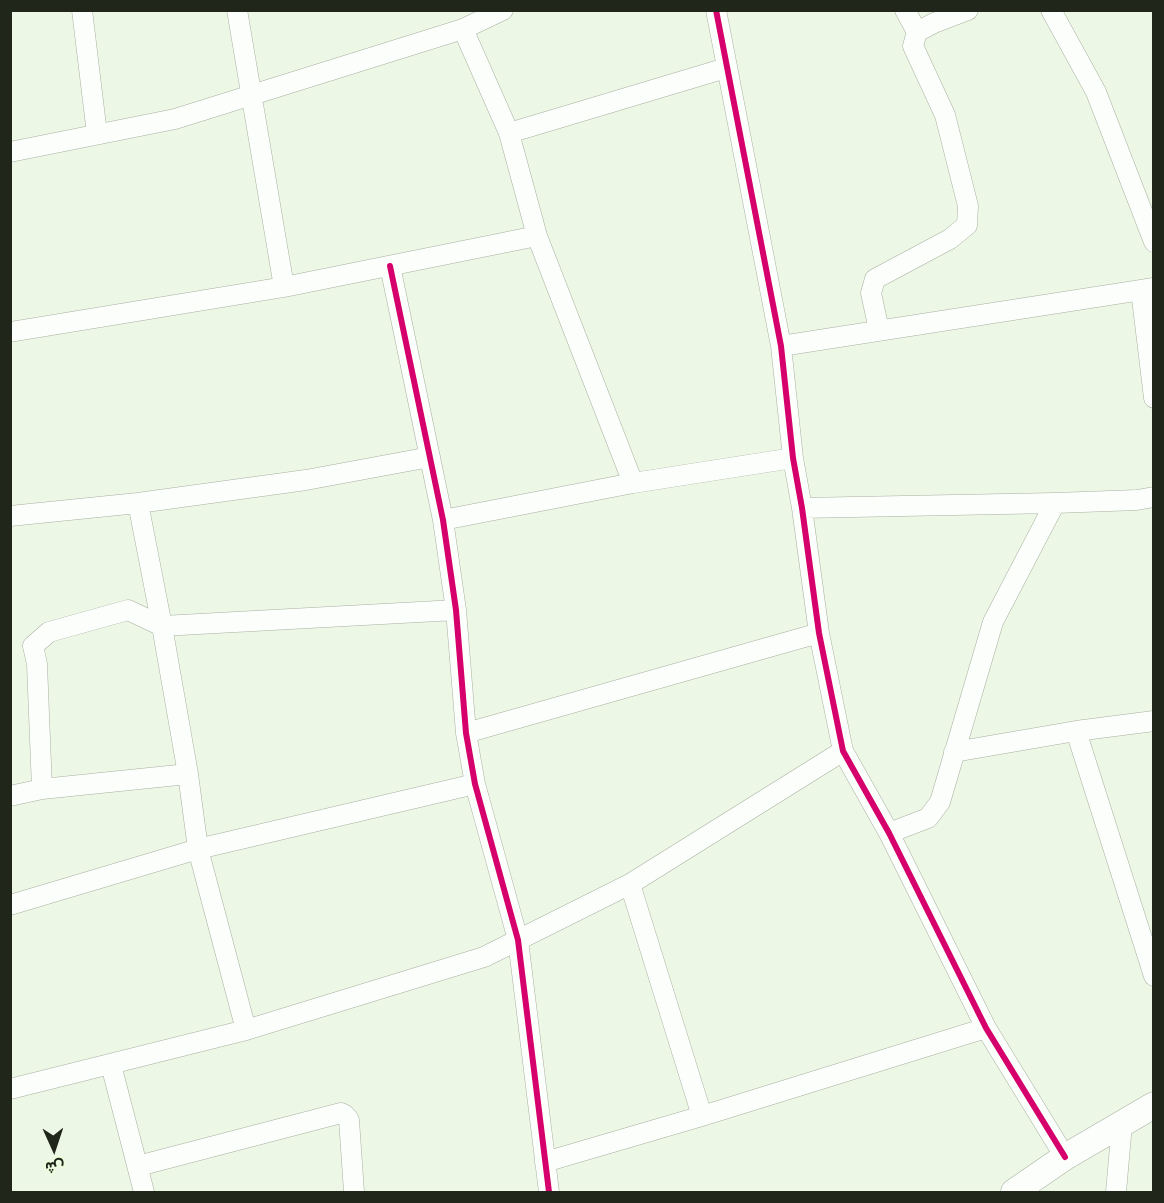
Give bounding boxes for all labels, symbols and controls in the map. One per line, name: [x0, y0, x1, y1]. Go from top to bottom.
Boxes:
north arrow: [24, 1119, 84, 1179]
text: ش: [45, 1156, 65, 1178]

